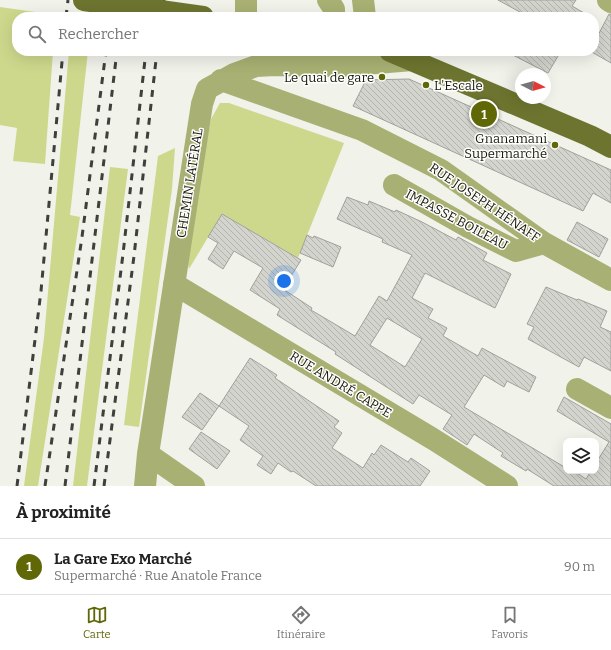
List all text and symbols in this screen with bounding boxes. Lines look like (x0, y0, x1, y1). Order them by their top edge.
search box (12, 12, 599, 56)
icon: search (26, 23, 48, 45)
text: Rechercher (58, 25, 139, 43)
north arrow (515, 68, 551, 104)
place label: Le quai de gare (284, 70, 374, 85)
marker: Le quai de gare (377, 72, 387, 82)
place label: L'Escale (434, 78, 483, 93)
marker: L'Escale (421, 80, 431, 90)
pin: 1 (471, 99, 497, 129)
street label: CHEMIN LATÉRAL (173, 127, 206, 239)
place label: Gnanamani Supermarché (464, 131, 547, 161)
marker: Gnanamani Supermarché (550, 140, 560, 150)
street label: RUE JOSEPH HÉNAFF (427, 160, 543, 245)
street label: IMPASSE BOILEAU (403, 186, 511, 253)
your location (274, 271, 294, 291)
street label: RUE ANDRÉ CAPPE (287, 348, 394, 421)
map controls (563, 438, 599, 474)
button: layers (563, 438, 599, 474)
text: À proximité (16, 502, 111, 523)
text: La Gare Exo Marché (54, 550, 192, 568)
text: 1 (26, 559, 32, 574)
text: 90 m (564, 559, 595, 574)
text: Supermarché · Rue Anatole France (54, 568, 262, 583)
tab: Carte (83, 604, 111, 641)
tab: Itinéraire (277, 604, 325, 641)
tab: Favoris (491, 604, 528, 641)

